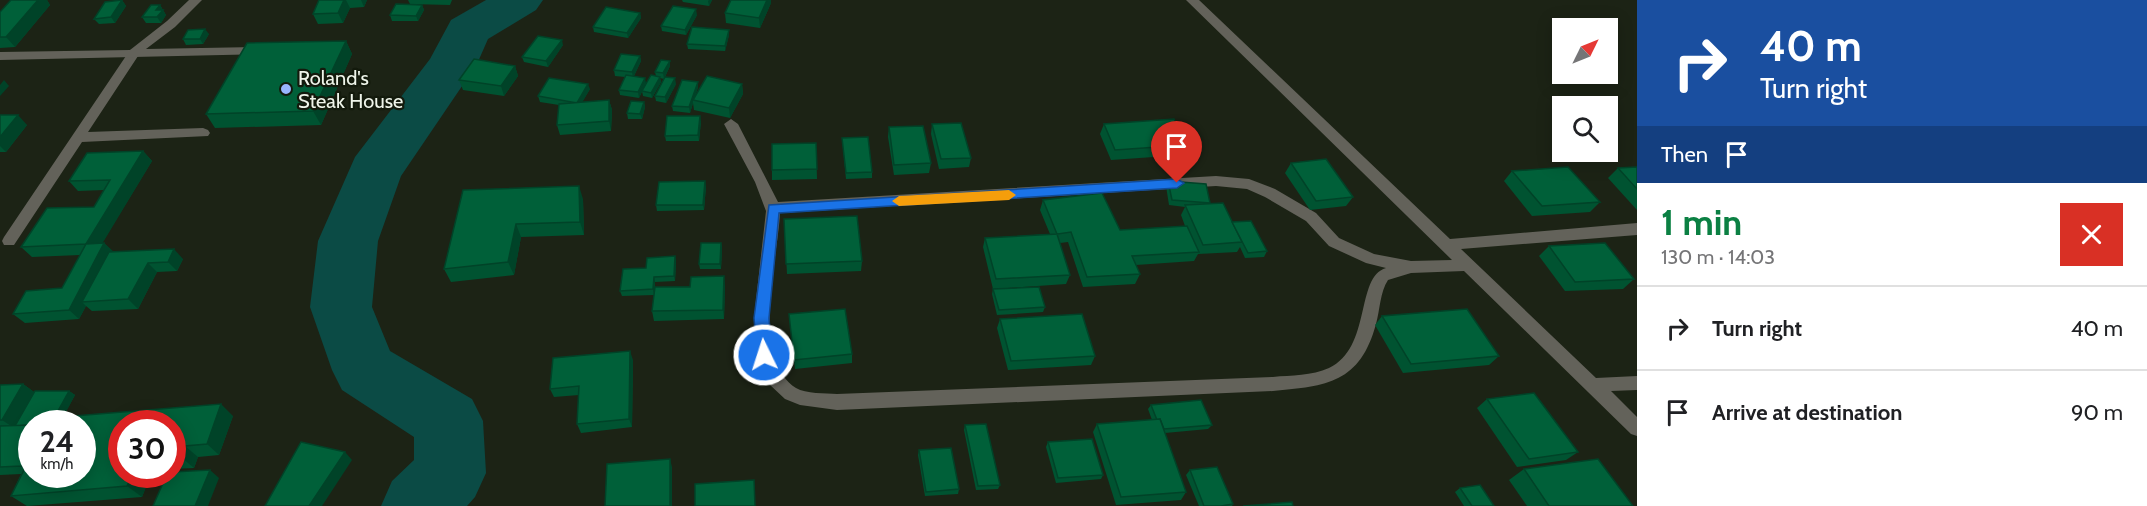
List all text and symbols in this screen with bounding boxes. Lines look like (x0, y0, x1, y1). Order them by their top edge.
north arrow (1552, 18, 1618, 84)
map controls (1552, 18, 1618, 162)
text: 40 m (1760, 20, 1862, 72)
icon: right (1661, 24, 1739, 102)
place label: Roland's Steak House (298, 66, 403, 113)
text: Turn right (1760, 72, 1867, 105)
marker: Roland's Steak House (279, 82, 293, 96)
button: search (1552, 96, 1618, 162)
pin (1151, 121, 1202, 183)
icon: arrive (1160, 130, 1193, 163)
icon: arrive (1720, 138, 1753, 171)
text: Then (1661, 141, 1708, 168)
text: 1 min (1661, 200, 1742, 244)
button: close (2060, 203, 2123, 266)
text: 130 m · 14:03 (1661, 245, 1775, 269)
icon: right (1661, 312, 1694, 345)
text: Turn right (1712, 315, 1802, 342)
text: 40 m (2071, 315, 2123, 342)
position arrow (732, 323, 796, 387)
icon: arrive (1661, 396, 1694, 429)
text: Arrive at destination (1712, 399, 1902, 426)
text: 90 m (2071, 399, 2123, 426)
speed limit sign: 30 (108, 410, 186, 488)
text: 24 (40, 423, 74, 460)
text: km/h (41, 455, 73, 473)

